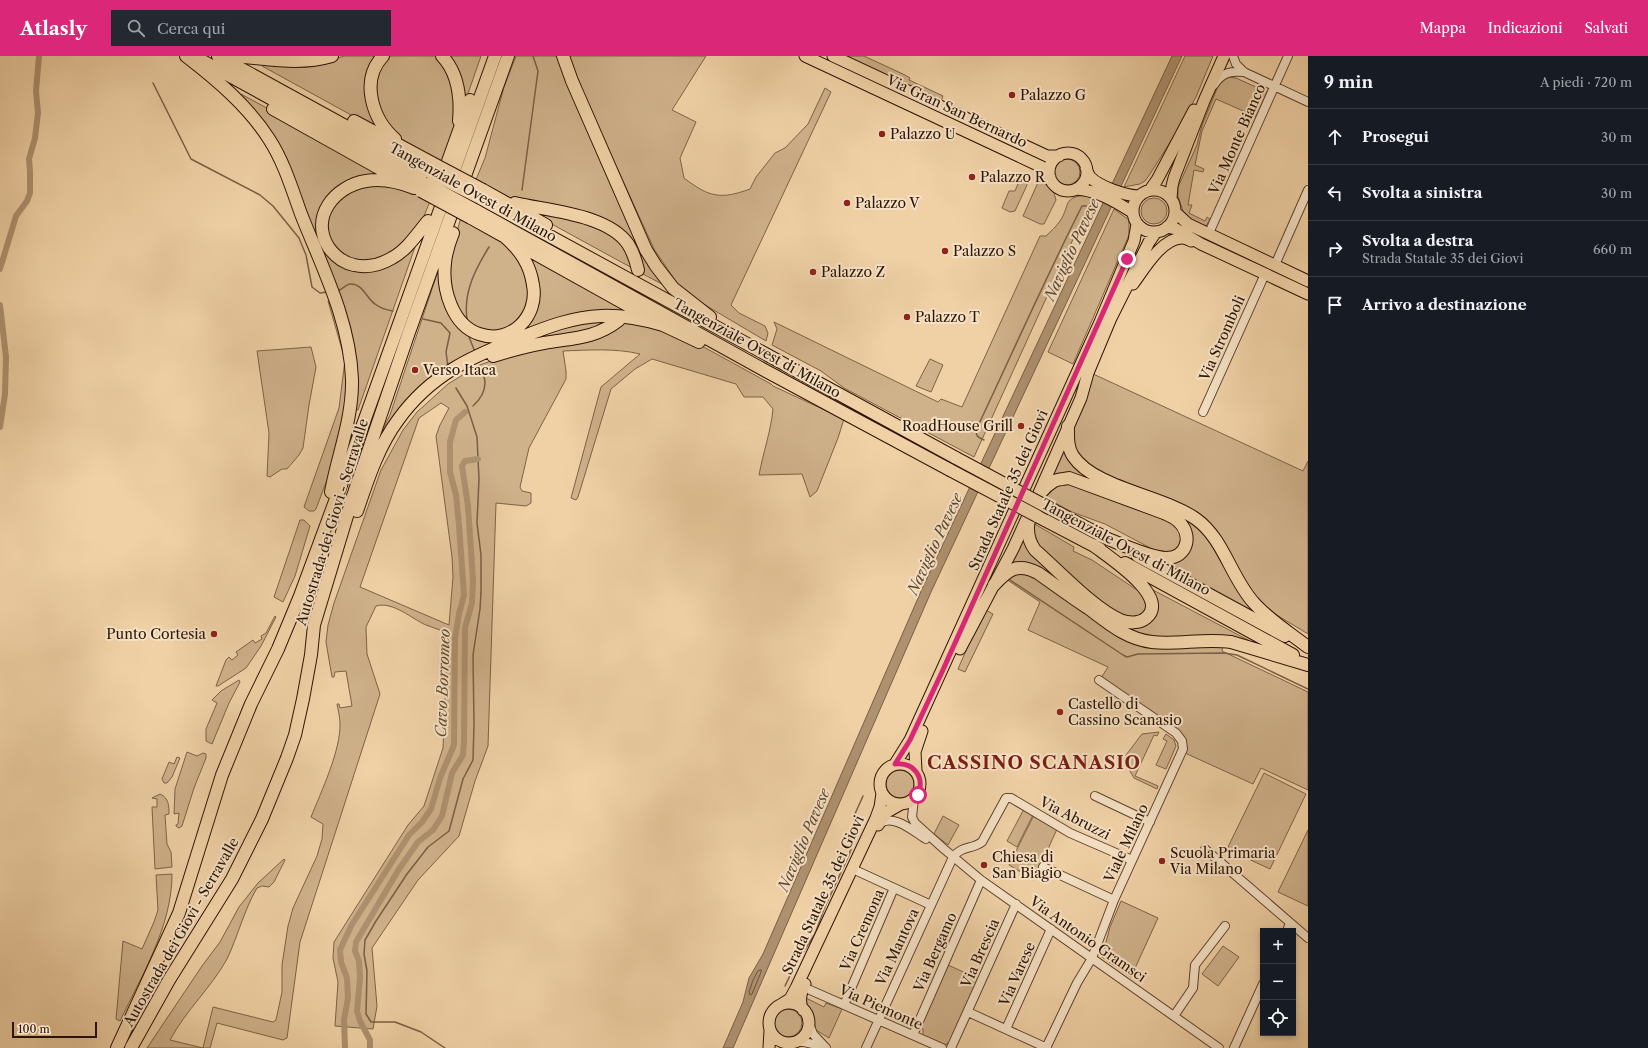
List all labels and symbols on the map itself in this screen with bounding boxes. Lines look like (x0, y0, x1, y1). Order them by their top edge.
street label: Via Gran San Bernardo (883, 70, 1030, 151)
street label: Via Monte Bianco (1204, 81, 1269, 198)
place label: Palazzo G (1020, 86, 1086, 104)
marker: Palazzo G (1007, 90, 1017, 100)
place label: Palazzo U (890, 125, 956, 143)
marker: Palazzo U (877, 129, 887, 139)
street label: Tangenziale Ovest di Milano (386, 138, 560, 246)
place label: Palazzo R (980, 168, 1046, 186)
marker: Palazzo R (967, 172, 977, 182)
place label: Palazzo V (855, 194, 920, 212)
water label: Naviglio Pavese (1039, 195, 1104, 305)
marker: Palazzo V (842, 198, 852, 208)
place label: Palazzo S (953, 242, 1016, 260)
marker: Palazzo S (940, 246, 950, 256)
route end (1118, 250, 1136, 268)
place label: Palazzo Z (821, 263, 885, 281)
marker: Palazzo Z (808, 267, 818, 277)
street label: Via Stromboli (1195, 293, 1249, 384)
street label: Tangenziale Ovest di Milano (670, 294, 844, 402)
place label: Palazzo T (915, 308, 980, 326)
marker: Palazzo T (902, 312, 912, 322)
place label: Verso Itaca (422, 361, 497, 379)
marker: Verso Itaca (410, 365, 420, 375)
street label: Strada Statale 35 dei Giovi (964, 407, 1052, 573)
street label: Autostrada dei Giovi - Serravalle (292, 416, 372, 629)
place label: RoadHouse Grill (902, 417, 1013, 435)
marker: RoadHouse Grill (1016, 421, 1026, 431)
water label: Naviglio Pavese (902, 489, 967, 599)
street label: Tangenziale Ovest di Milano (1038, 495, 1214, 599)
place label: Punto Cortesia (106, 625, 207, 643)
water label: Cavo Borromeo (431, 628, 454, 738)
marker: Punto Cortesia (209, 629, 219, 639)
place label: Castello di Cassino Scanasio (1068, 695, 1182, 729)
marker: Castello di Cassino Scanasio (1055, 707, 1065, 717)
district label: CASSINO SCANASIO (927, 752, 1141, 774)
water label: Naviglio Pavese (773, 785, 834, 895)
route start (909, 786, 927, 804)
street label: Via Abruzzi (1036, 792, 1113, 843)
street label: Viale Milano (1100, 801, 1152, 886)
street label: Strada Statale 35 dei Giovi (778, 812, 868, 978)
street label: Autostrada dei Giovi - Serravalle (119, 834, 243, 1031)
place label: Scuola Primaria Via Milano (1169, 844, 1276, 878)
place label: Chiesa di San Biagio (992, 848, 1062, 882)
marker: Scuola Primaria Via Milano (1157, 856, 1167, 866)
marker: Chiesa di San Biagio (979, 860, 989, 870)
street label: Via Cremona (836, 886, 888, 975)
street label: Via Antonio Gramsci (1026, 891, 1150, 986)
street label: Via Mantova (871, 905, 923, 989)
street label: Via Bergamo (909, 909, 961, 995)
street label: Via Brescia (956, 915, 1003, 991)
street label: Via Varese (994, 939, 1039, 1010)
street label: Via Piemonte (835, 980, 926, 1034)
scale bar (12, 1020, 97, 1039)

